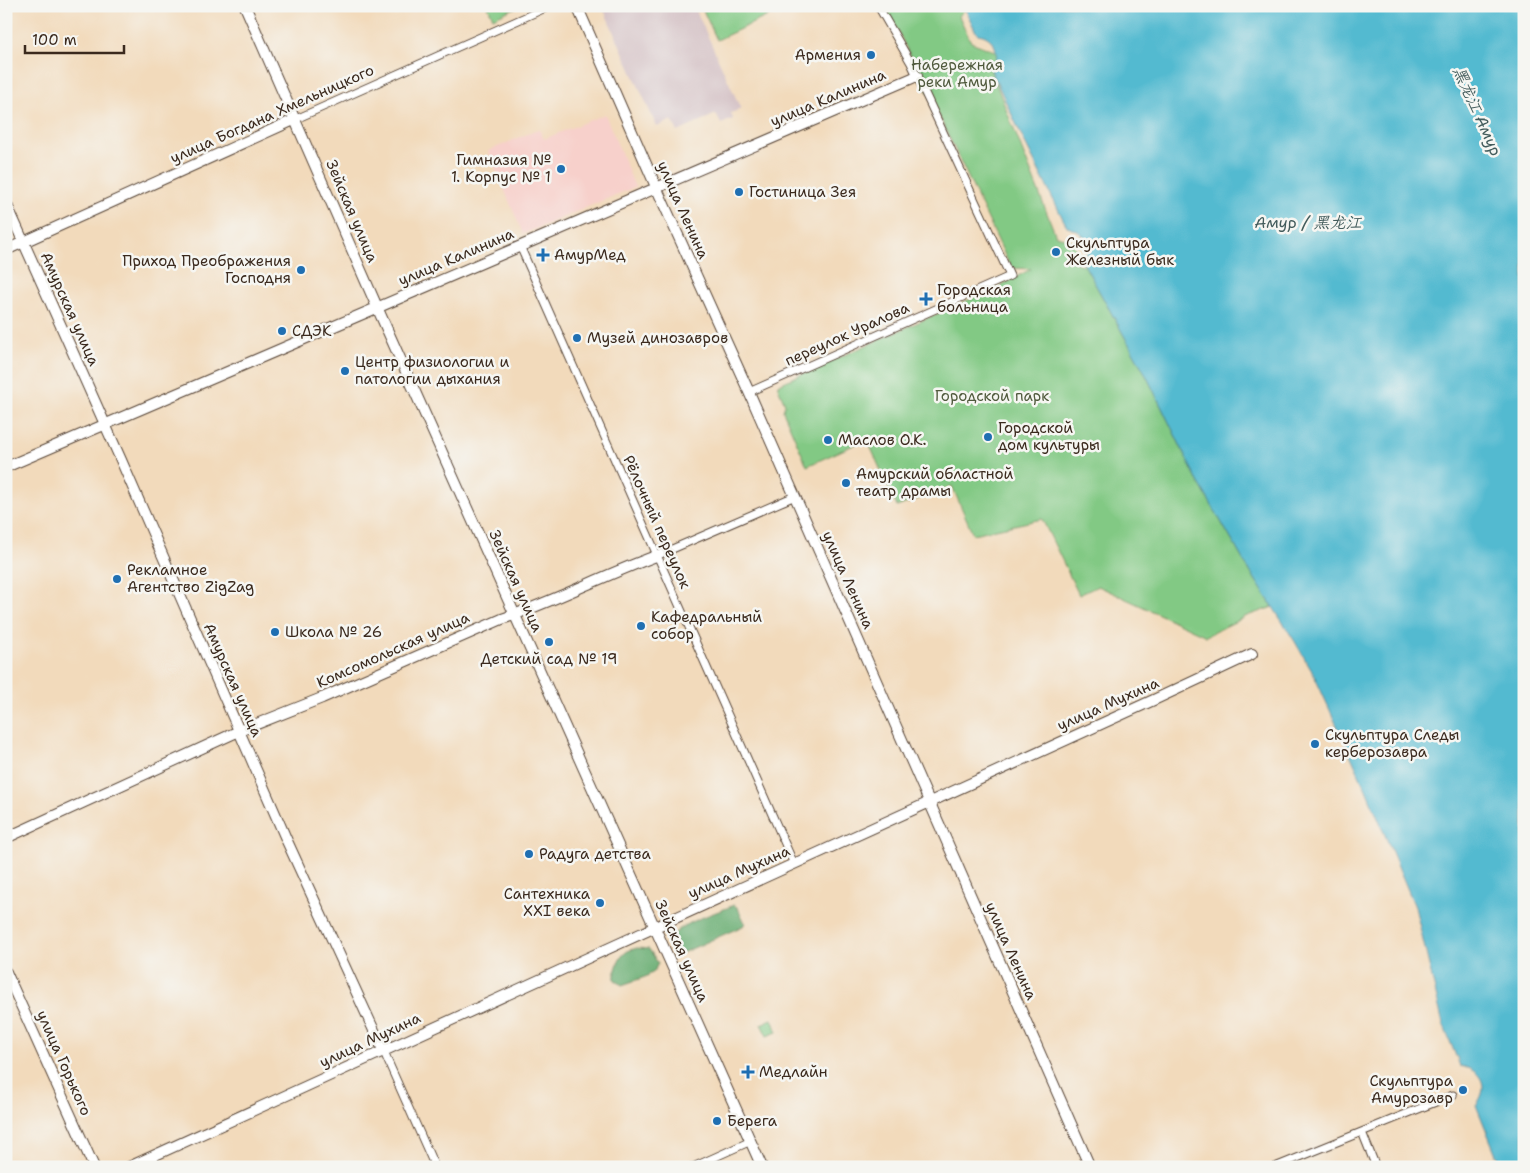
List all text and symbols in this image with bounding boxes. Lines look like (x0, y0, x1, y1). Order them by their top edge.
scale bar (25, 22, 124, 54)
text: 100 m (32, 30, 77, 50)
place label: Армения (795, 45, 861, 65)
marker: Армения (865, 49, 877, 61)
park label: Набережная реки Амур (911, 55, 1003, 92)
street label: улица Богдана Хмельницкого (167, 60, 377, 168)
water label: 黑龙江 Амур (1448, 63, 1507, 159)
street label: улица Калинина (767, 64, 890, 131)
place label: Гимназия № 1. Корпус № 1 (451, 150, 551, 187)
street label: Зейская улица (321, 157, 383, 266)
street label: улица Ленина (652, 158, 714, 263)
marker: Гимназия № 1. Корпус № 1 (555, 163, 567, 175)
place label: Гостиница Зея (749, 182, 856, 202)
marker: Гостиница Зея (733, 186, 745, 198)
water label: Амур / 黑龙江 (1255, 212, 1362, 233)
street label: улица Калинина (395, 223, 518, 290)
place label: Скульптура Железный бык (1066, 233, 1174, 270)
place label: АмурМед (554, 245, 626, 265)
marker: Скульптура Железный бык (1050, 246, 1062, 258)
marker: АмурМед (536, 248, 550, 262)
street label: Амурская улица (36, 249, 104, 370)
place label: Приход Преображения Господня (122, 251, 291, 288)
marker: Приход Преображения Господня (295, 264, 307, 276)
place label: Городская больница (937, 280, 1011, 317)
marker: Городская больница (919, 292, 933, 306)
street label: переулок Уралова (782, 297, 913, 370)
place label: СДЭК (292, 321, 332, 341)
marker: СДЭК (276, 325, 288, 337)
place label: Музей динозавров (587, 328, 728, 348)
marker: Музей динозавров (571, 332, 583, 344)
place label: Центр физиологии и патологии дыхания (355, 352, 509, 389)
marker: Центр физиологии и патологии дыхания (339, 365, 351, 377)
park label: Городской парк (935, 386, 1049, 406)
place label: Городской дом культуры (998, 418, 1100, 455)
place label: Маслов О.К. (838, 430, 927, 450)
marker: Городской дом культуры (982, 431, 994, 443)
marker: Маслов О.К. (822, 434, 834, 446)
street label: Рёлочный переулок (619, 452, 695, 592)
place label: Амурский областной театр драмы (856, 464, 1014, 501)
marker: Амурский областной театр драмы (840, 477, 852, 489)
street label: Зейская улица (485, 527, 548, 636)
street label: улица Ленина (817, 528, 879, 633)
place label: Рекламное Агентство ZigZag (127, 560, 254, 597)
marker: Рекламное Агентство ZigZag (111, 573, 123, 585)
street label: Комсомольская улица (313, 607, 473, 693)
place label: Кафедральный собор (651, 607, 762, 644)
street label: Амурская улица (199, 620, 267, 741)
marker: Кафедральный собор (635, 620, 647, 632)
place label: Школа № 26 (285, 622, 382, 642)
marker: Школа № 26 (269, 626, 281, 638)
marker: Детский сад № 19 (543, 636, 555, 648)
place label: Детский сад № 19 (481, 649, 617, 669)
street label: улица Мухина (1054, 672, 1163, 735)
place label: Скульптура Следы керберозавра (1325, 725, 1459, 762)
marker: Скульптура Следы керберозавра (1309, 738, 1321, 750)
street label: улица Мухина (685, 840, 794, 903)
place label: Радуга детства (539, 844, 652, 864)
marker: Радуга детства (523, 848, 535, 860)
place label: Сантехника XXI века (504, 884, 591, 921)
marker: Сантехника XXI века (594, 897, 606, 909)
street label: Зейская улица (651, 897, 714, 1006)
street label: улица Ленина (980, 899, 1042, 1004)
street label: улица Горького (32, 1007, 96, 1119)
street label: улица Мухина (316, 1008, 424, 1072)
place label: Медлайн (759, 1062, 828, 1082)
marker: Медлайн (741, 1065, 755, 1079)
place label: Скульптура Амурозавр (1369, 1071, 1454, 1108)
marker: Скульптура Амурозавр (1457, 1084, 1469, 1096)
place label: Берега (727, 1111, 778, 1131)
marker: Берега (711, 1115, 723, 1127)

